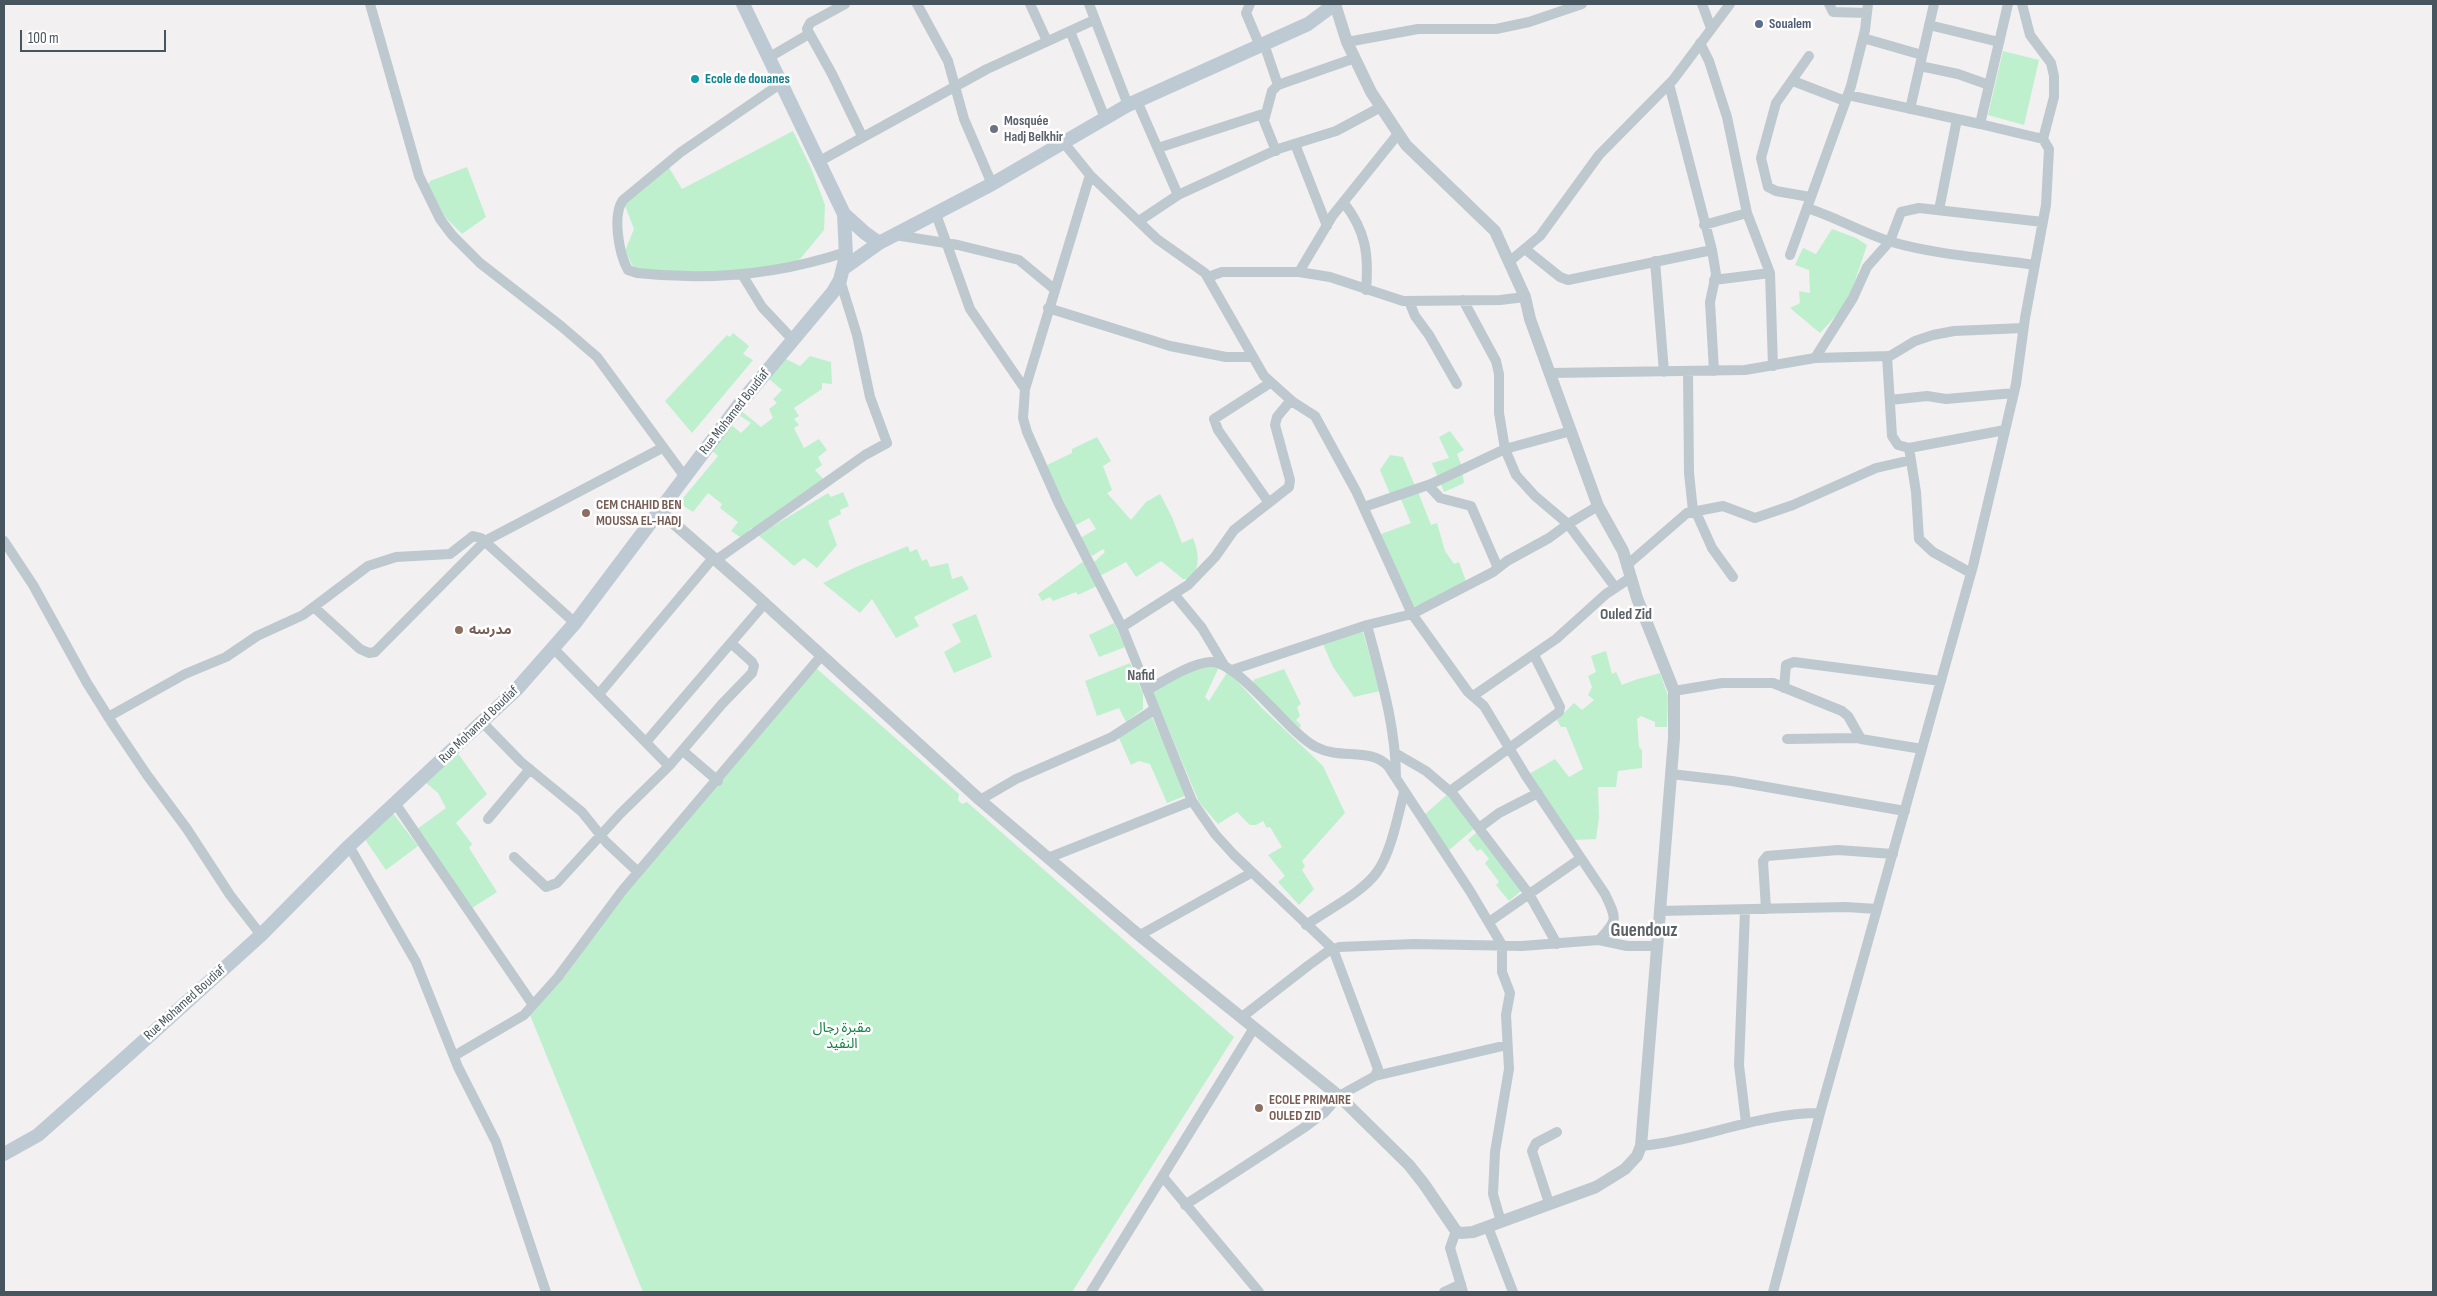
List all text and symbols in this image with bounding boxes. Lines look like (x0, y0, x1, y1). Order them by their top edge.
place label: Soualem (1769, 16, 1811, 32)
marker: Soualem (1753, 18, 1765, 30)
scale bar (22, 20, 169, 52)
text: 100 m (28, 29, 59, 48)
place label: Ecole de douanes (705, 71, 790, 87)
marker: Ecole de douanes (689, 73, 701, 85)
place label: Mosquée Hadj Belkhir (1004, 113, 1063, 146)
marker: Mosquée Hadj Belkhir (988, 123, 1000, 135)
street label: Rue Mohamed Boudiaf (696, 366, 774, 458)
place label: CEM CHAHID BEN MOUSSA EL-HADJ (596, 497, 682, 530)
marker: CEM CHAHID BEN MOUSSA EL-HADJ (580, 507, 592, 519)
district label: Ouled Zid (1600, 605, 1652, 625)
place label: مدرسه (469, 622, 512, 638)
marker: مدرسه (453, 624, 465, 636)
district label: Nafid (1127, 667, 1155, 685)
street label: Rue Mohamed Boudiaf (436, 683, 522, 767)
district label: Guendouz (1610, 920, 1678, 942)
street label: Rue Mohamed Boudiaf (141, 962, 229, 1044)
park label: مقبرة رجال النفيد (813, 1020, 871, 1052)
place label: ECOLE PRIMAIRE OULED ZID (1269, 1092, 1351, 1124)
marker: ECOLE PRIMAIRE OULED ZID (1253, 1102, 1265, 1114)

